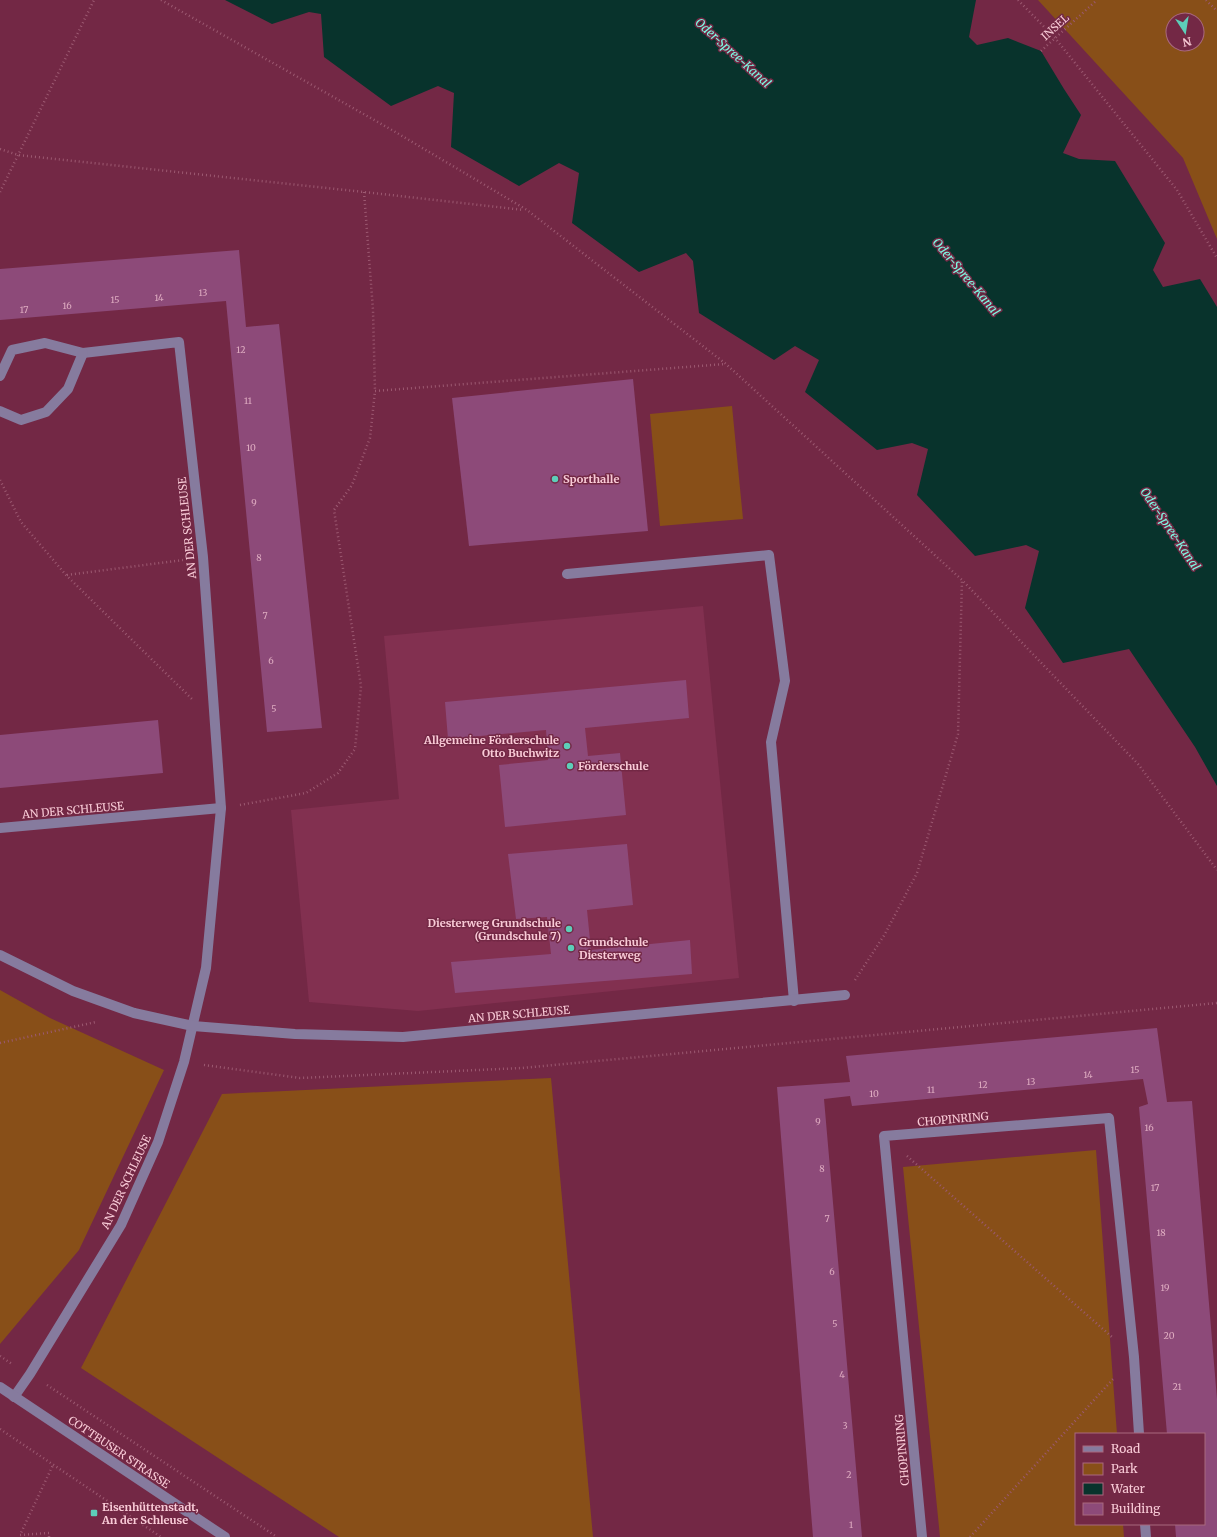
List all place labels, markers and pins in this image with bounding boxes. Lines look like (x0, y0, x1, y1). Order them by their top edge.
place label: Sporthalle (563, 472, 619, 486)
marker: Sporthalle (550, 474, 560, 484)
place label: Allgemeine Förderschule Otto Buchwitz (423, 733, 559, 760)
marker: Allgemeine Förderschule Otto Buchwitz (562, 741, 572, 751)
place label: Förderschule (578, 759, 649, 773)
marker: Förderschule (565, 761, 575, 771)
place label: Diesterweg Grundschule (Grundschule 7) (428, 916, 561, 943)
marker: Diesterweg Grundschule (Grundschule 7) (564, 924, 574, 934)
place label: Grundschule Diesterweg (579, 935, 648, 962)
marker: Grundschule Diesterweg (566, 943, 576, 953)
place label: Eisenhüttenstadt, An der Schleuse (101, 1500, 199, 1527)
marker: Eisenhüttenstadt, An der Schleuse (89, 1508, 99, 1518)

